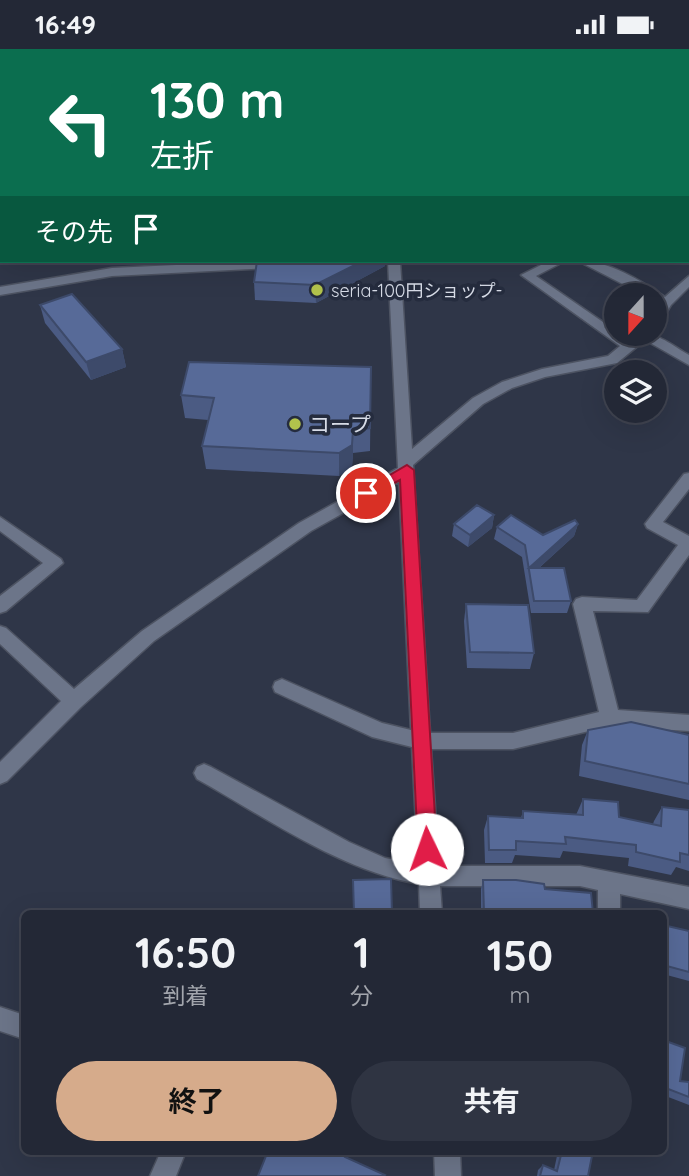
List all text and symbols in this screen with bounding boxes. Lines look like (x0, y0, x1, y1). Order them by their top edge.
text: 16:49 (35, 8, 96, 41)
text: 130 m (150, 69, 284, 130)
icon: left (35, 77, 126, 168)
text: 左折 (150, 135, 214, 175)
icon: arrive (127, 210, 165, 248)
text: その先 (35, 215, 113, 248)
place label: seria-100円ショップ- (331, 279, 503, 302)
marker: seria-100円ショップ- (309, 282, 325, 298)
north arrow (604, 283, 667, 347)
map controls (604, 283, 667, 423)
button: layers (604, 360, 667, 423)
place label: コープ (309, 411, 371, 437)
marker: コープ (287, 416, 303, 432)
pin (336, 463, 396, 523)
icon: arrive (347, 474, 385, 512)
position arrow (390, 812, 464, 886)
text: 16:50 (135, 926, 236, 979)
text: 1 (353, 926, 370, 979)
text: 150 (487, 929, 553, 982)
text: m (509, 980, 530, 1009)
text: 到着 (162, 981, 208, 1010)
text: 分 (350, 981, 373, 1010)
button: 終了 (56, 1061, 337, 1141)
button: 共有 (351, 1061, 632, 1141)

